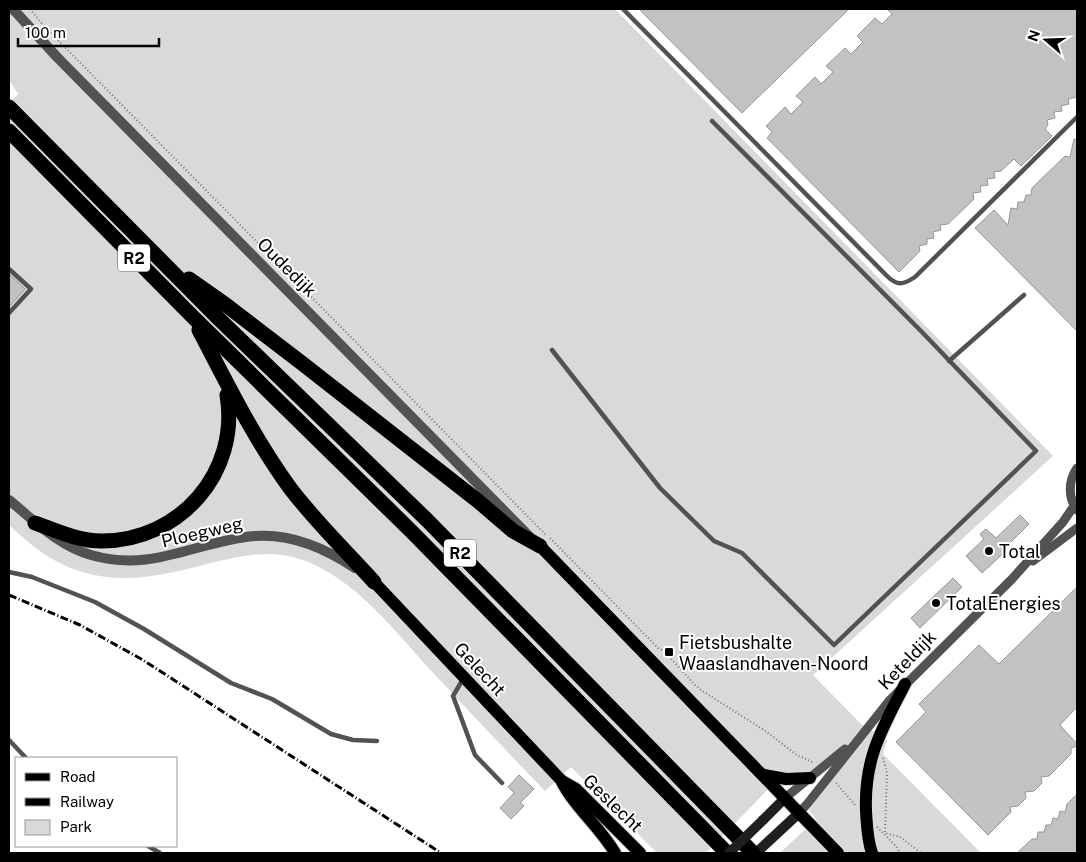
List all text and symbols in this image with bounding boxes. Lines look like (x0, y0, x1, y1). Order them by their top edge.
scale bar (18, 15, 159, 47)
north arrow (1021, 15, 1071, 65)
text: 100 m (25, 24, 66, 41)
text: N (1024, 28, 1043, 44)
street label: Oudedijk (253, 233, 321, 301)
road number: R2 (118, 244, 150, 272)
street label: Ploegweg (159, 512, 245, 552)
road number: R2 (444, 540, 476, 566)
place label: Total (999, 541, 1041, 562)
marker: Total (983, 545, 995, 557)
place label: TotalEnergies (946, 593, 1061, 614)
marker: TotalEnergies (930, 597, 942, 609)
street label: Keteldijk (874, 626, 940, 694)
place label: Fietsbushalte Waaslandhaven-Noord (679, 632, 869, 674)
street label: Gelecht (450, 638, 510, 700)
marker: Fietsbushalte Waaslandhaven-Noord (663, 646, 675, 658)
legend (15, 757, 178, 847)
text: Road (60, 768, 96, 785)
street label: Geslecht (579, 770, 647, 836)
text: Railway (60, 793, 114, 810)
text: Park (60, 818, 92, 835)

